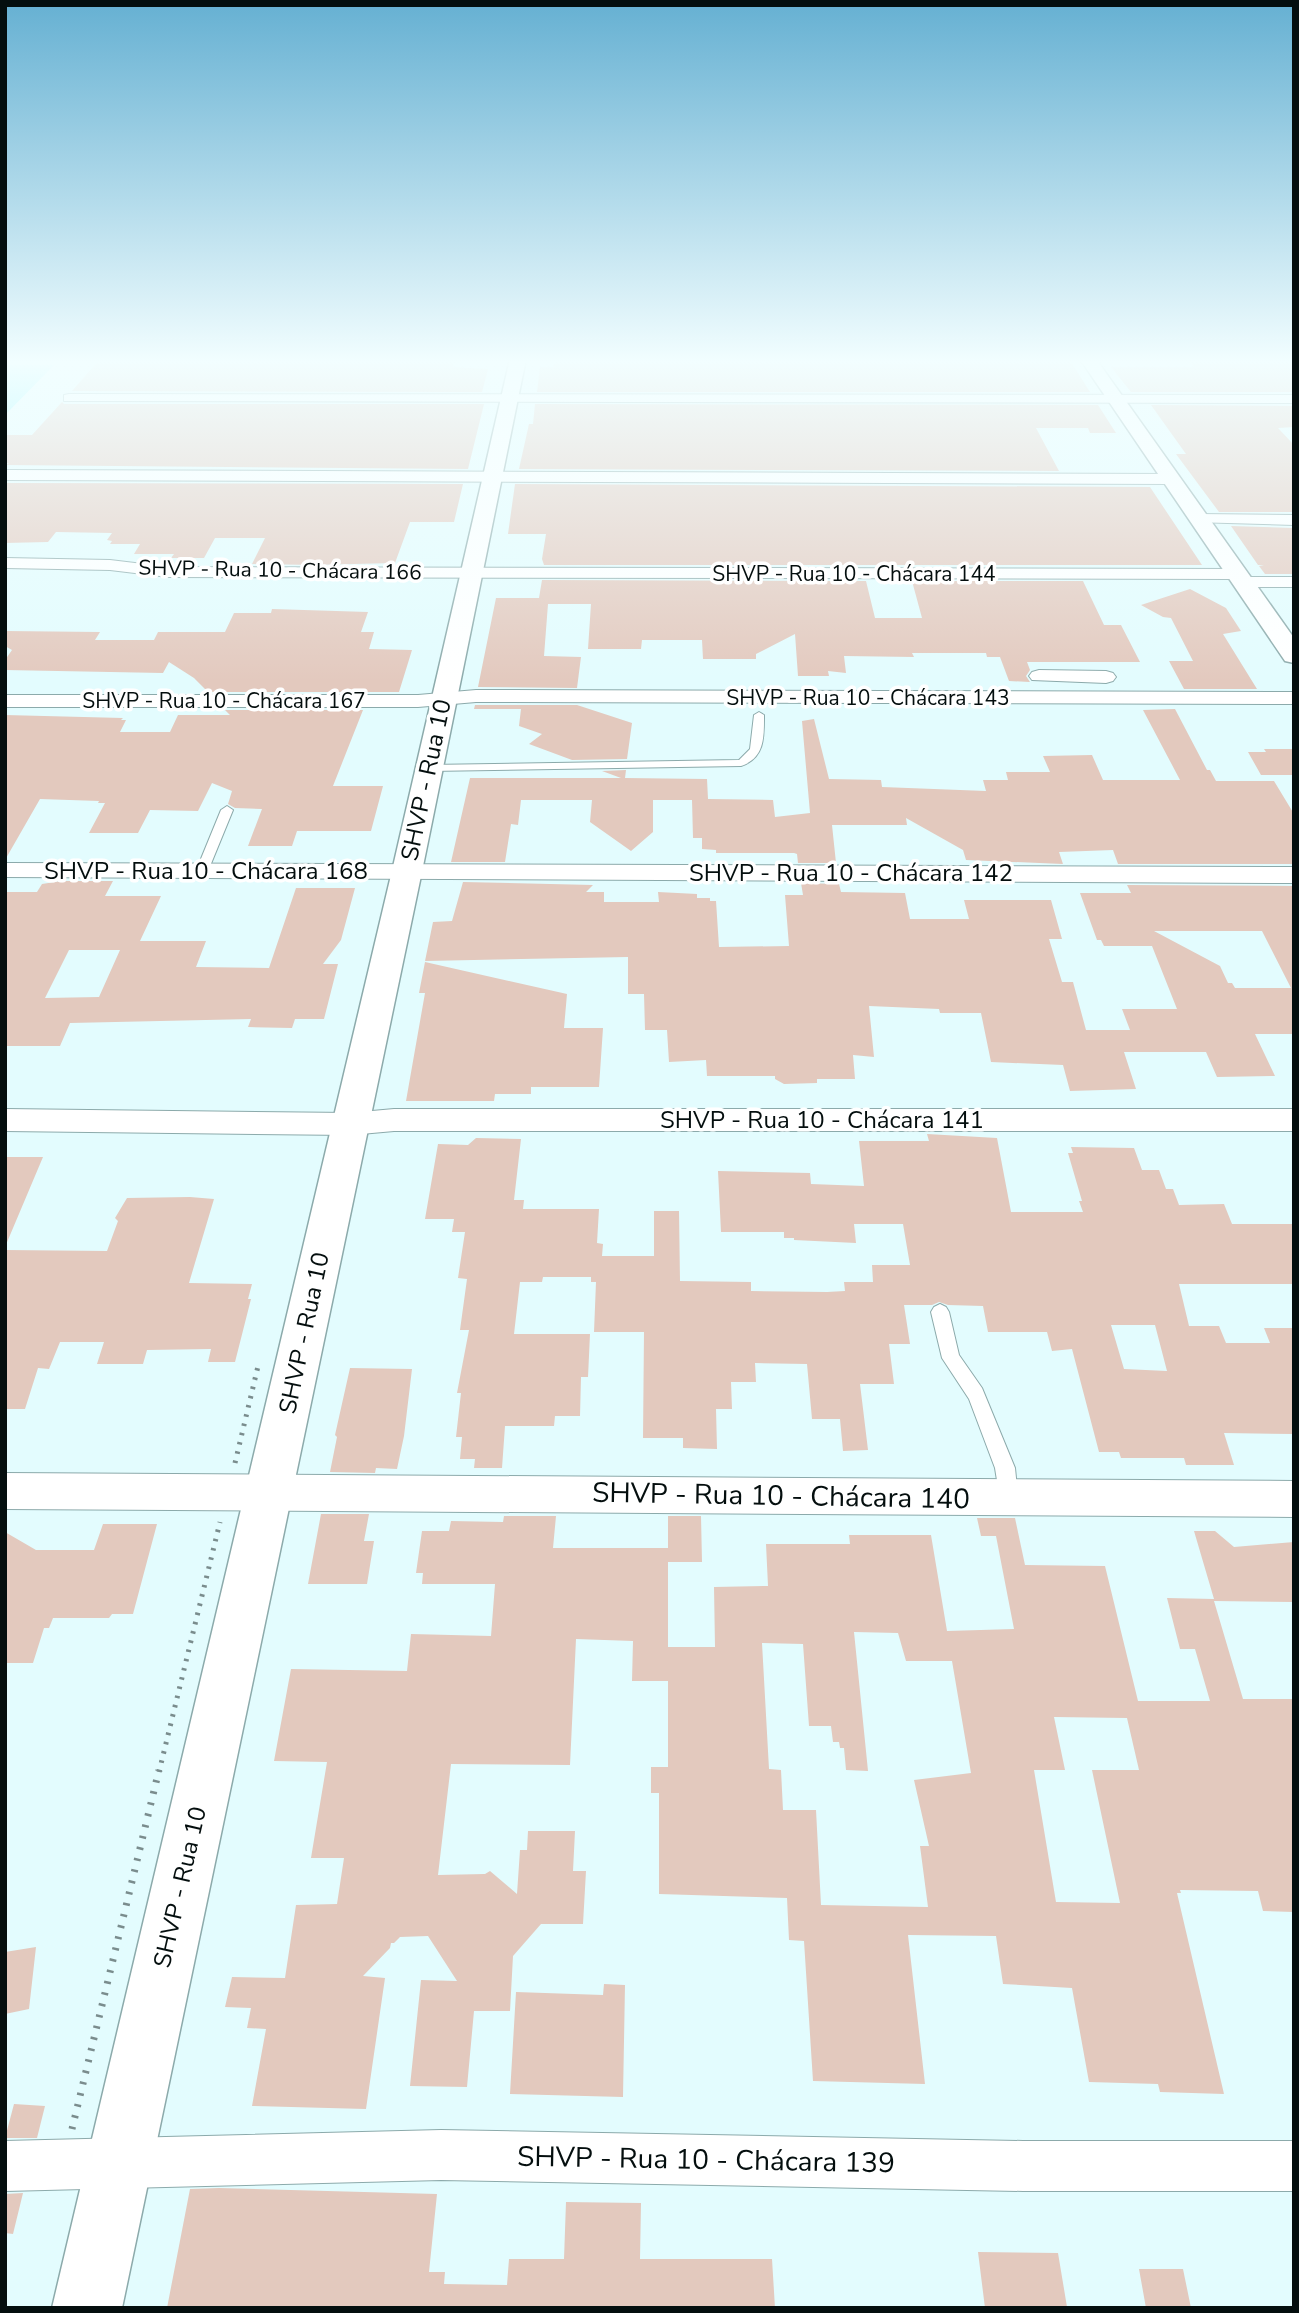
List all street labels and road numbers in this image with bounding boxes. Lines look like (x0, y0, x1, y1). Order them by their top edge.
street label: SHVP - Rua 10 - Chácara 166 (138, 554, 422, 586)
street label: SHVP - Rua 10 - Chácara 144 (712, 560, 996, 588)
street label: SHVP - Rua 10 - Chácara 143 (726, 684, 1010, 712)
street label: SHVP - Rua 10 - Chácara 167 (82, 687, 366, 715)
street label: SHVP - Rua 10 (393, 696, 459, 864)
street label: SHVP - Rua 10 - Chácara 168 (44, 855, 368, 887)
street label: SHVP - Rua 10 - Chácara 142 (689, 857, 1013, 889)
street label: SHVP - Rua 10 - Chácara 141 (660, 1104, 984, 1136)
street label: SHVP - Rua 10 (271, 1249, 337, 1417)
street label: SHVP - Rua 10 - Chácara 140 (592, 1474, 970, 1518)
street label: SHVP - Rua 10 (146, 1803, 214, 1971)
street label: SHVP - Rua 10 - Chácara 139 (517, 2138, 895, 2182)

